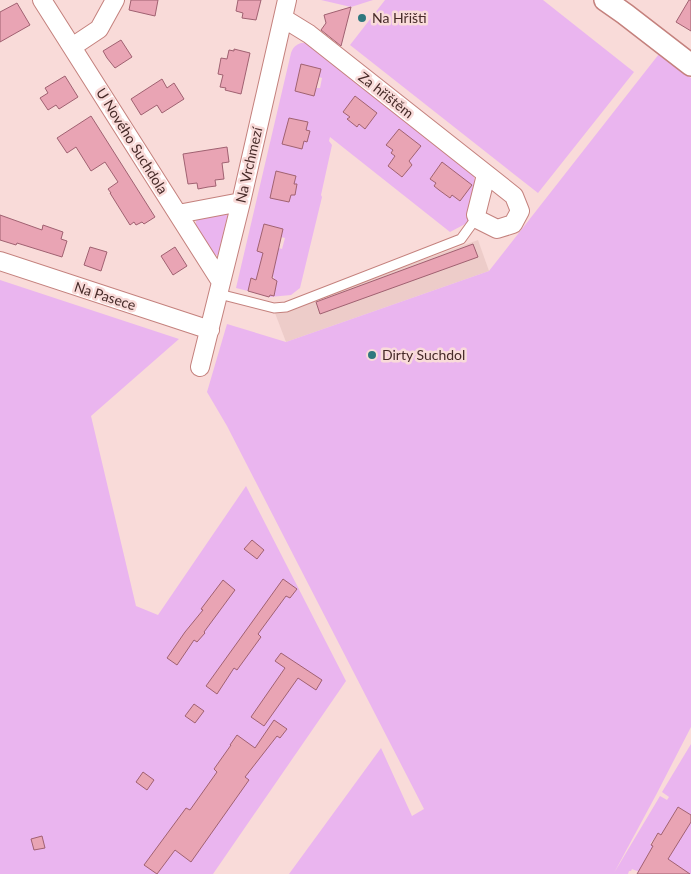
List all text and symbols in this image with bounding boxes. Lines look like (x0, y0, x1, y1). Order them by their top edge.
place label: Na Hřišti (372, 9, 427, 26)
marker: Na Hřišti (356, 12, 368, 24)
street label: Za hřištěm (355, 68, 417, 121)
street label: U Nového Suchdola (93, 85, 172, 197)
street label: Na Vrchmezí (232, 125, 266, 204)
street label: Na Pasece (72, 278, 138, 313)
place label: Dirty Suchdol (382, 346, 465, 363)
marker: Dirty Suchdol (366, 349, 378, 361)

